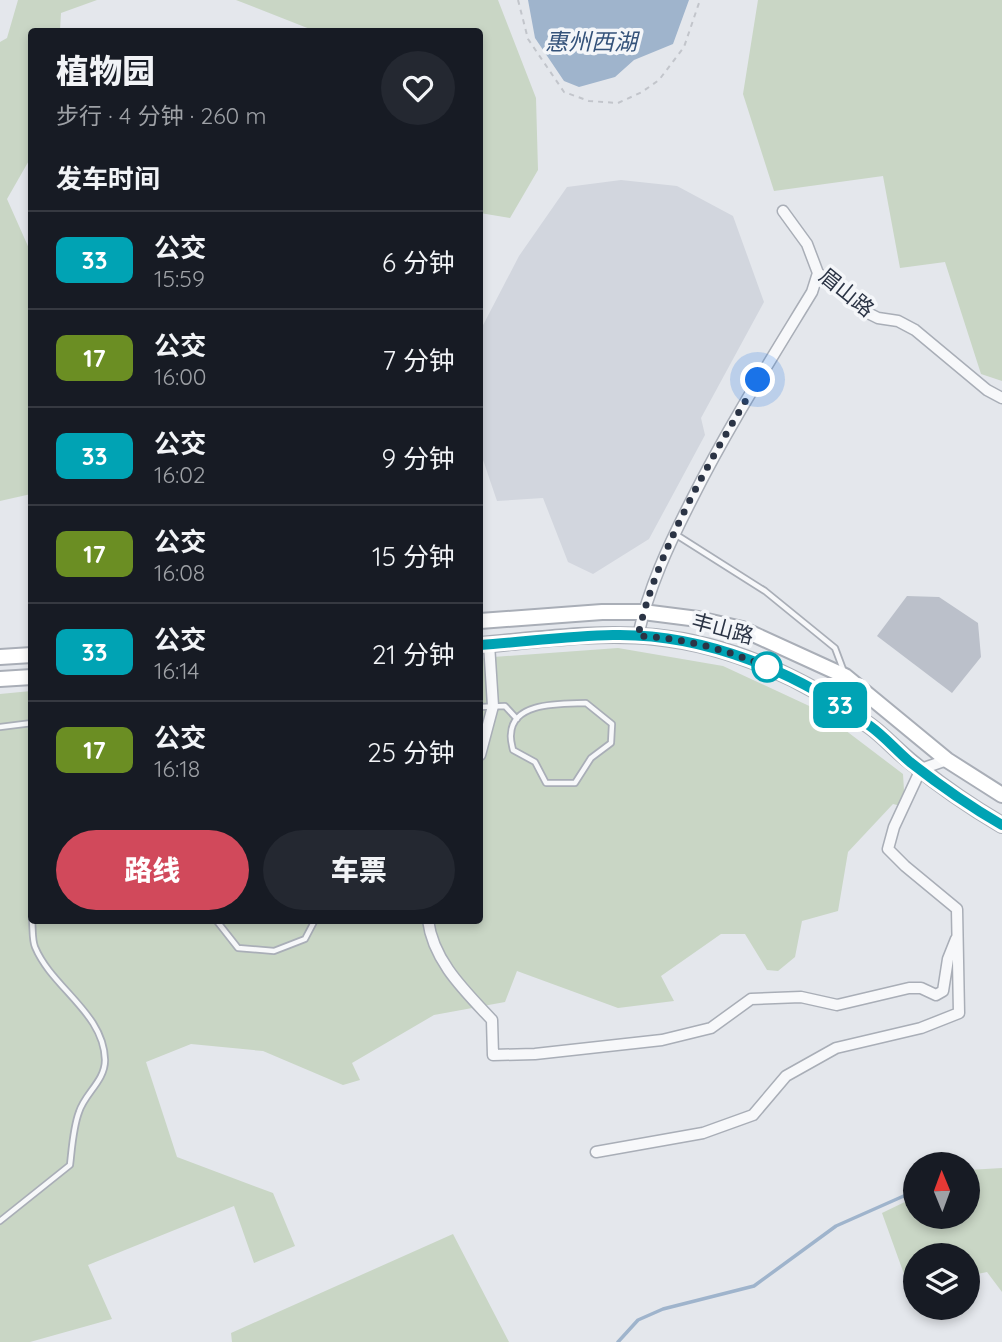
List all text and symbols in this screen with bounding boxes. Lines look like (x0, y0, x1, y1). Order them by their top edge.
water label: 惠州西湖 (545, 27, 640, 56)
text: 植物园 (56, 50, 155, 91)
button: heart (381, 51, 455, 125)
text: 步行 · 4 分钟 · 260 m (56, 101, 267, 130)
text: 发车时间 (56, 162, 160, 195)
text: 公交 (154, 231, 206, 264)
text: 33 (82, 245, 107, 275)
text: 6 分钟 (382, 246, 455, 279)
street label: 眉山路 (814, 262, 880, 322)
text: 15:59 (154, 264, 205, 293)
text: 公交 (154, 329, 206, 362)
text: 17 (83, 343, 106, 373)
text: 7 分钟 (383, 344, 455, 377)
text: 16:00 (154, 362, 207, 391)
your location (740, 362, 775, 397)
text: 公交 (154, 427, 206, 460)
text: 33 (82, 441, 107, 471)
text: 9 分钟 (381, 442, 455, 475)
text: 16:02 (154, 460, 206, 489)
text: 公交 (154, 525, 206, 558)
text: 17 (83, 539, 106, 569)
text: 15 分钟 (372, 540, 455, 573)
text: 16:08 (154, 558, 205, 587)
street label: 丰山路 (689, 607, 757, 649)
text: 公交 (154, 623, 206, 656)
text: 33 (82, 637, 107, 667)
text: 21 分钟 (372, 638, 455, 671)
unlabelled marker (752, 652, 782, 682)
text: 16:14 (154, 656, 199, 685)
line badge: 33 (808, 682, 872, 728)
text: 33 (827, 690, 853, 720)
text: 公交 (154, 721, 206, 754)
text: 17 (83, 735, 106, 765)
text: 25 分钟 (367, 736, 455, 769)
text: 16:18 (154, 754, 200, 783)
button: 路线 (56, 830, 249, 910)
button: 车票 (263, 830, 455, 910)
north arrow (903, 1152, 980, 1228)
map controls (903, 1152, 980, 1320)
button: layers (903, 1243, 980, 1320)

